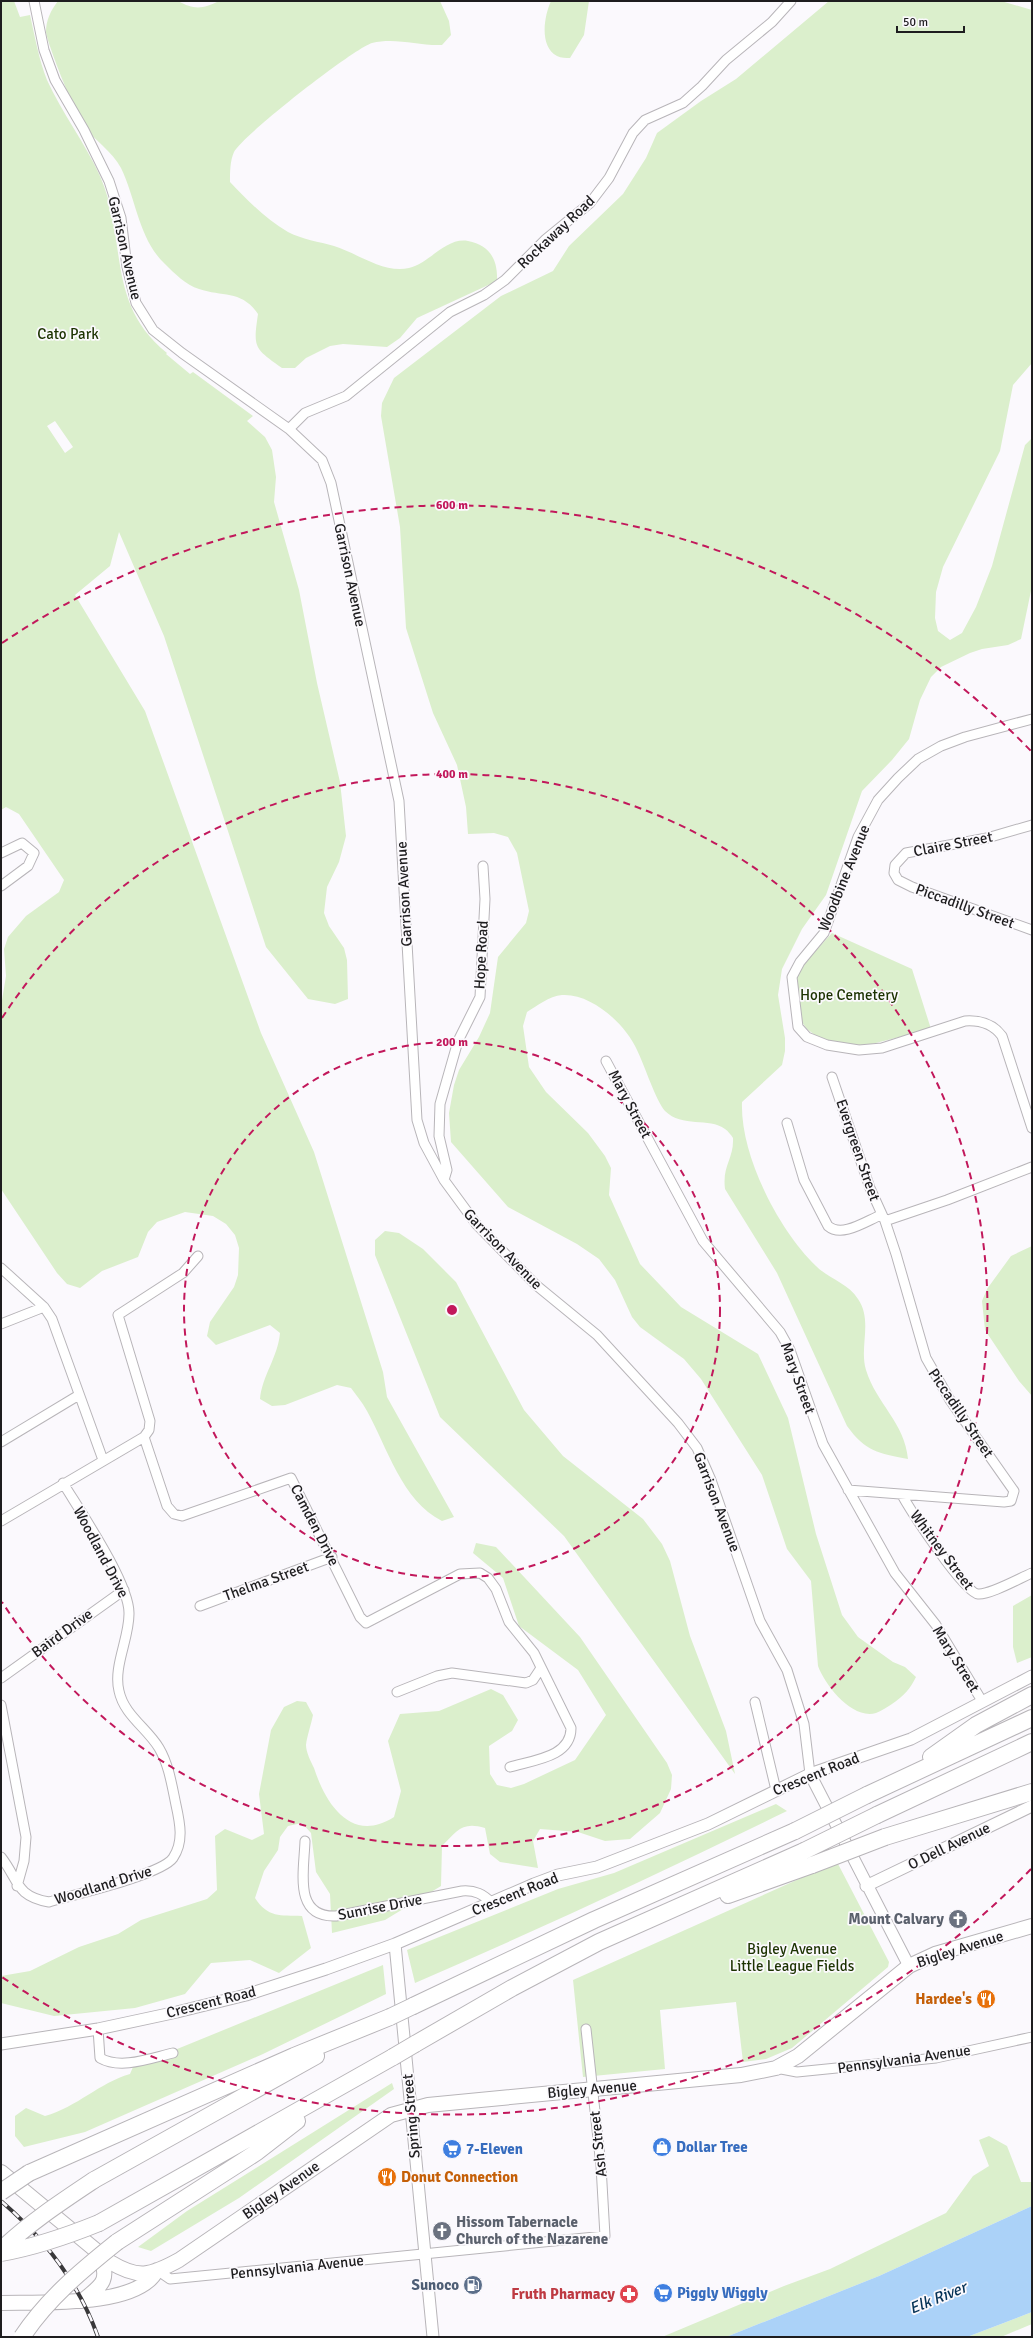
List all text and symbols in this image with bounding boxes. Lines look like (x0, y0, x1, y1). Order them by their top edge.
scale bar (897, 8, 964, 34)
text: 50 m (903, 15, 928, 30)
street label: Rockaway Road (514, 192, 598, 272)
street label: Garrison Avenue (104, 195, 146, 301)
park label: Cato Park (37, 325, 99, 343)
text: 600 m (436, 498, 468, 513)
street label: Garrison Avenue (330, 522, 370, 628)
text: 400 m (436, 767, 468, 782)
street label: Woodbine Avenue (814, 822, 874, 934)
street label: Claire Street (912, 828, 994, 860)
street label: Garrison Avenue (392, 841, 416, 947)
street label: Piccadilly Street (913, 880, 1017, 932)
street label: Hope Road (470, 920, 492, 990)
park label: Hope Cemetery (800, 986, 898, 1004)
text: 200 m (436, 1035, 468, 1050)
street label: Mary Street (604, 1067, 656, 1141)
street label: Evergreen Street (832, 1097, 884, 1203)
street label: Garrison Avenue (460, 1205, 546, 1293)
centre of rings (445, 1303, 459, 1317)
street label: Mary Street (777, 1340, 819, 1416)
street label: Piccadilly Street (924, 1365, 998, 1461)
street label: Garrison Avenue (690, 1450, 744, 1554)
street label: Camden Drive (287, 1481, 343, 1569)
street label: Woodland Drive (69, 1503, 133, 1601)
street label: Whitney Street (906, 1507, 978, 1593)
street label: Thelma Street (221, 1557, 311, 1605)
street label: Baird Drive (28, 1605, 96, 1661)
street label: Mary Street (928, 1622, 984, 1696)
street label: Crescent Road (770, 1748, 862, 1800)
street label: O Dell Avenue (905, 1818, 993, 1874)
street label: Woodland Drive (52, 1862, 154, 1908)
street label: Crescent Road (469, 1868, 561, 1920)
street label: Sunrise Drive (336, 1890, 424, 1924)
church icon: Mount Calvary (947, 1908, 969, 1930)
place label: Mount Calvary (848, 1910, 945, 1928)
street label: Bigley Avenue (914, 1927, 1006, 1971)
park label: Bigley Avenue Little League Fields (730, 1940, 855, 1975)
street label: Crescent Road (164, 1982, 258, 2022)
restaurant icon: Hardee's (975, 1988, 997, 2010)
place label: Hardee's (915, 1990, 972, 2008)
street label: Pennsylvania Avenue (836, 2041, 972, 2077)
street label: Spring Street (398, 2073, 424, 2159)
street label: Bigley Avenue (546, 2076, 638, 2102)
street label: Ash Street (586, 2110, 610, 2178)
shop icon: Dollar Tree (651, 2136, 673, 2158)
supermarket icon: 7-Eleven (441, 2138, 463, 2160)
place label: Dollar Tree (676, 2138, 748, 2156)
place label: 7-Eleven (466, 2140, 523, 2158)
street label: Bigley Avenue (239, 2157, 323, 2223)
restaurant icon: Donut Connection (376, 2166, 398, 2188)
place label: Donut Connection (401, 2168, 518, 2186)
place label: Hissom Tabernacle Church of the Nazarene (456, 2213, 608, 2248)
church icon: Hissom Tabernacle Church of the Nazarene (431, 2220, 453, 2242)
street label: Pennsylvania Avenue (229, 2251, 365, 2283)
fuel station icon: Sunoco (462, 2274, 484, 2296)
place label: Sunoco (412, 2276, 459, 2294)
water label: Elk River (906, 2277, 972, 2319)
supermarket icon: Piggly Wiggly (652, 2282, 674, 2304)
pharmacy icon: Fruth Pharmacy (618, 2283, 640, 2305)
place label: Piggly Wiggly (677, 2284, 768, 2302)
place label: Fruth Pharmacy (511, 2285, 616, 2303)

